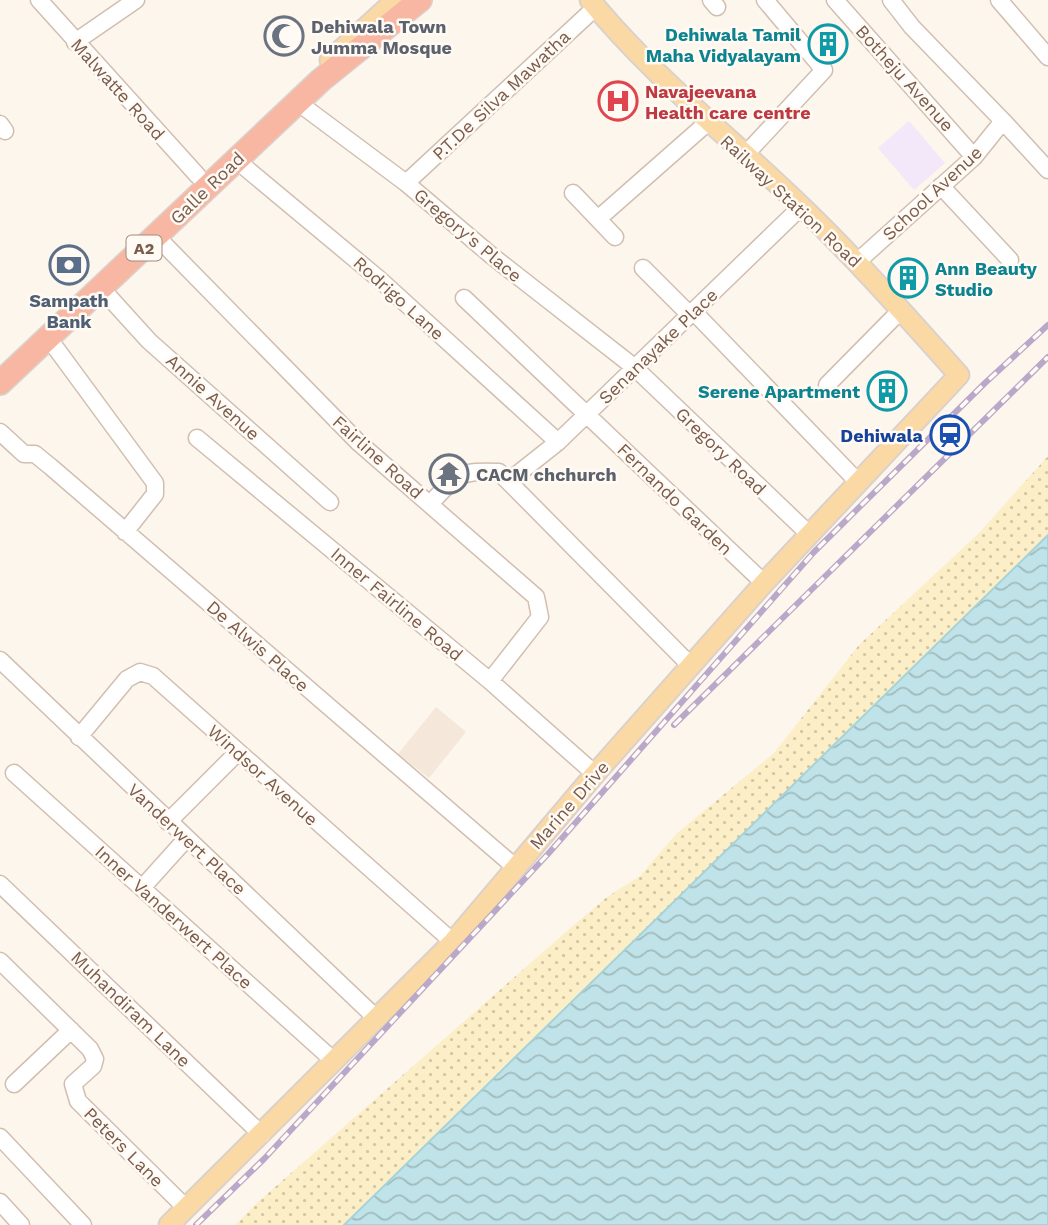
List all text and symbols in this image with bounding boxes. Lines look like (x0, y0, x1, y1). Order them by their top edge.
mosque icon: Dehiwala Town Jumma Mosque (263, 15, 305, 57)
place label: Dehiwala Town Jumma Mosque (311, 16, 452, 58)
street label: Botheju Avenue (852, 20, 958, 136)
building icon: Dehiwala Tamil Maha Vidyalayam (807, 23, 849, 65)
place label: Dehiwala Tamil Maha Vidyalayam (646, 24, 801, 66)
street label: P.T.De Silva Mawatha (428, 26, 574, 164)
street label: Malwatte Road (67, 34, 169, 144)
hospital icon: Navajeevana Health care centre (597, 80, 639, 122)
place label: Navajeevana Health care centre (645, 81, 811, 123)
street label: Railway Station Road (716, 130, 866, 272)
street label: School Avenue (878, 142, 986, 244)
street label: Galle Road (166, 148, 248, 228)
street label: Gregory's Place (410, 184, 526, 286)
road number: A2 (127, 236, 162, 260)
bank icon: Sampath Bank (48, 244, 90, 286)
street label: Rodrigo Lane (349, 252, 449, 344)
building icon: Ann Beauty Studio (887, 257, 929, 299)
place label: Ann Beauty Studio (935, 258, 1038, 300)
street label: Senanayake Place (594, 284, 722, 408)
place label: Sampath Bank (29, 290, 109, 332)
street label: Annie Avenue (162, 350, 264, 444)
building icon: Serene Apartment (866, 370, 908, 412)
place label: Serene Apartment (698, 381, 860, 402)
street label: Gregory Road (672, 403, 770, 499)
street label: Fairline Road (329, 411, 427, 503)
station icon: Dehiwala (929, 414, 971, 456)
place label: Dehiwala (840, 425, 924, 446)
street label: Fernando Garden (613, 439, 737, 559)
temple icon: CACM chchurch (428, 453, 470, 495)
place label: CACM chchurch (476, 464, 617, 485)
street label: Inner Fairline Road (327, 543, 467, 665)
street label: De Alwis Place (203, 596, 313, 696)
street label: Windsor Avenue (204, 720, 322, 830)
street label: Marine Drive (525, 757, 613, 853)
street label: Vanderwert Place (124, 779, 250, 899)
street label: Inner Vanderwert Place (91, 841, 257, 993)
street label: Muhandiram Lane (67, 947, 195, 1071)
street label: Peters Lane (80, 1103, 168, 1191)

